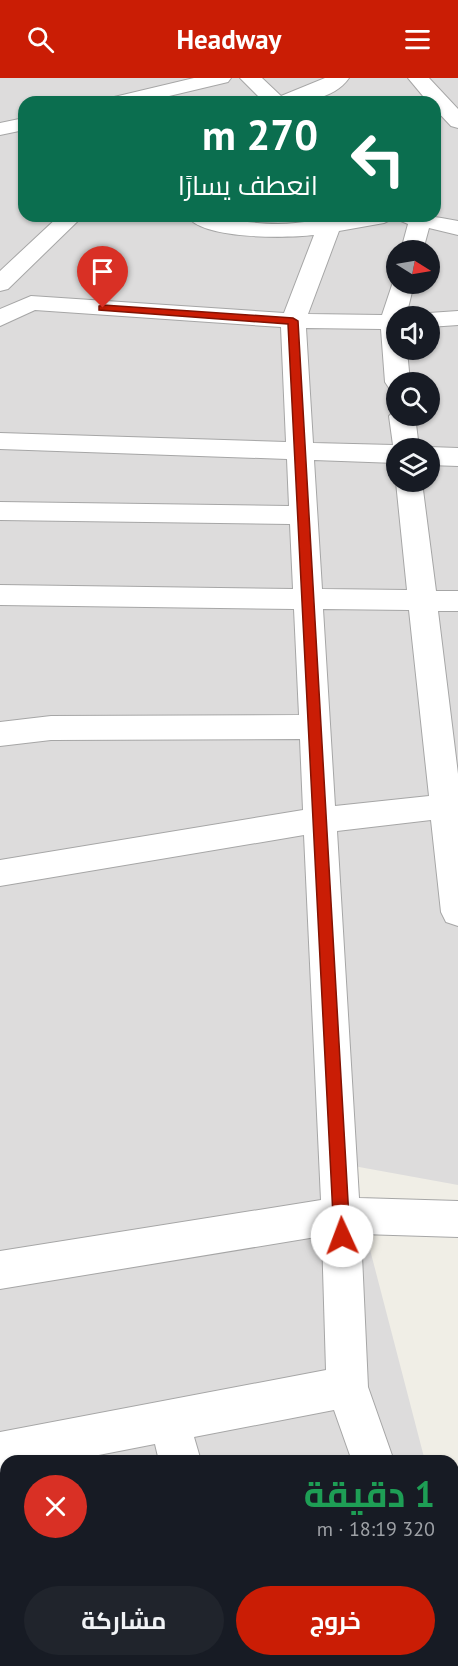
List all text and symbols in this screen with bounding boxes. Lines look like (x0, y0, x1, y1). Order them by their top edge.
text: Headway (177, 22, 282, 56)
icon: search (24, 23, 57, 56)
icon: menu (401, 23, 434, 56)
text: 270 m (202, 107, 318, 162)
icon: left (339, 120, 417, 198)
text: انعطف يسارًا (178, 168, 318, 202)
north arrow (386, 240, 440, 294)
map controls (386, 240, 440, 492)
pin (77, 246, 128, 308)
icon: arrive (86, 255, 119, 288)
button: sound (386, 306, 440, 360)
button: search (386, 372, 440, 426)
button: layers (386, 438, 440, 492)
position arrow (310, 1204, 374, 1268)
text: 1 دقيقة (304, 1470, 435, 1517)
button: close (24, 1475, 87, 1538)
text: 320 m · 18:19 (317, 1516, 435, 1542)
button: مشاركة (24, 1586, 224, 1655)
button: خروج (236, 1586, 435, 1655)

